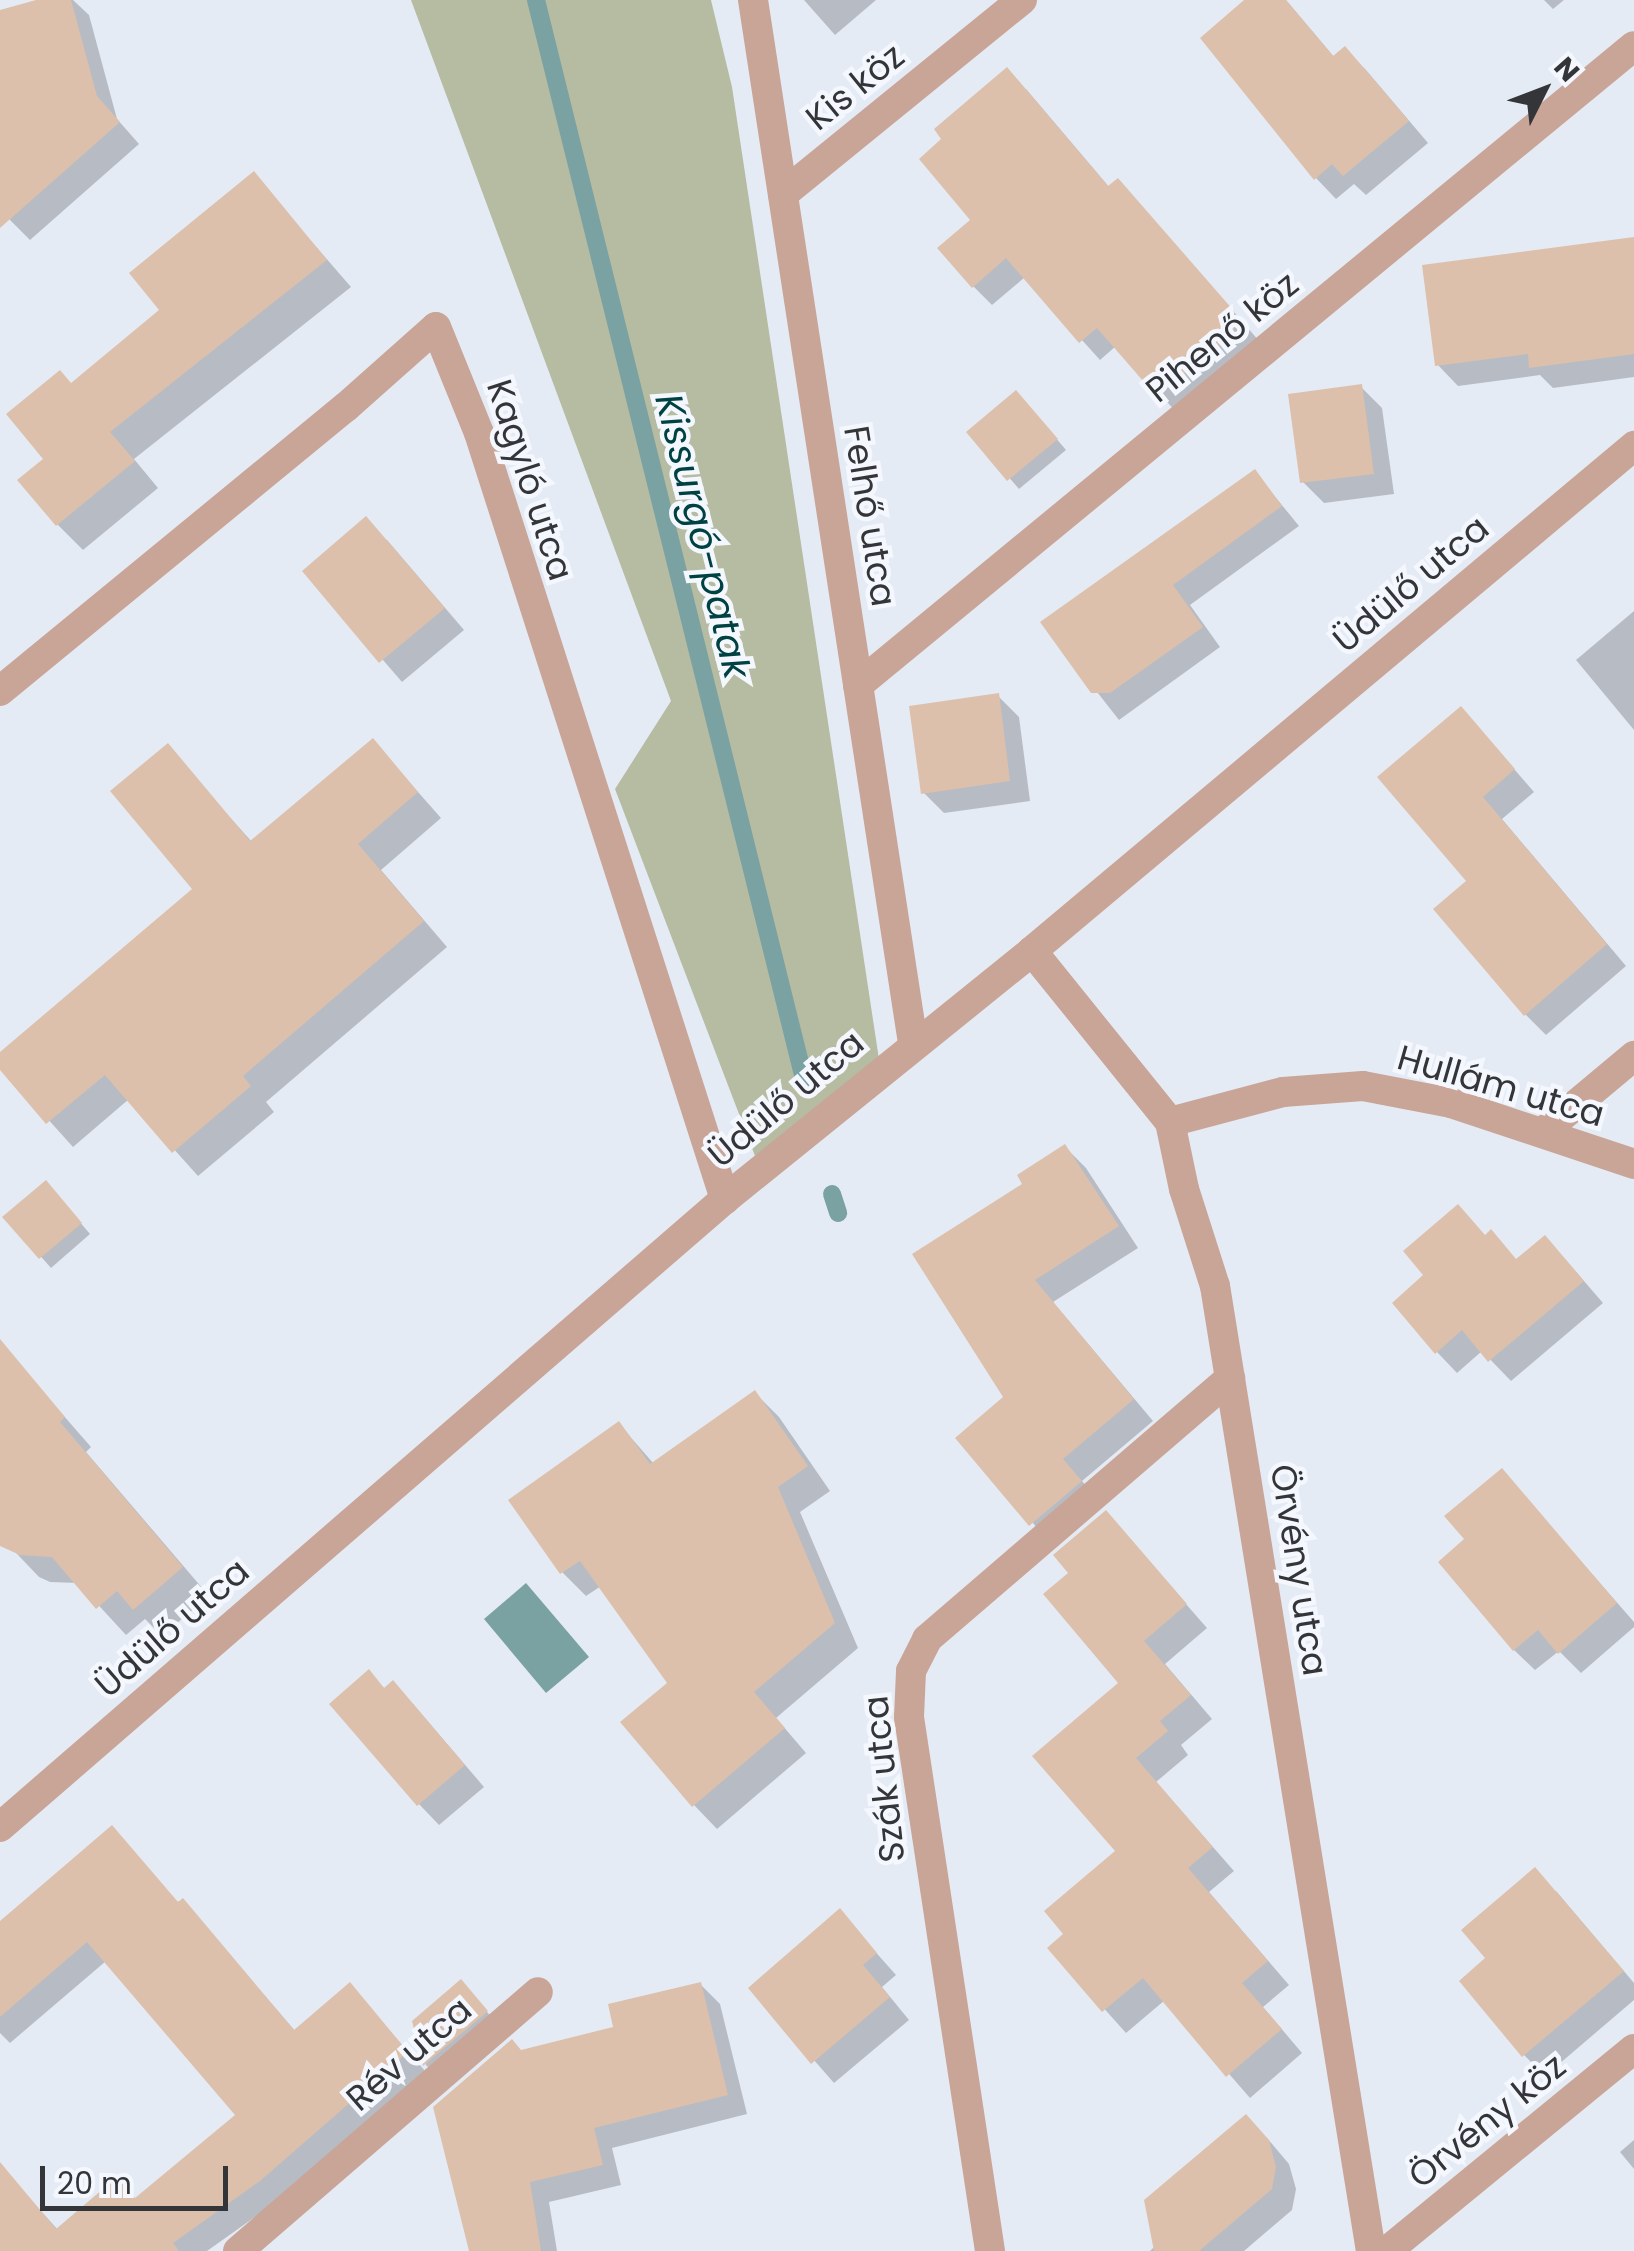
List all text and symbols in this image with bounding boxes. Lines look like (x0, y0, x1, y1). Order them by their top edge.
street label: Kis köz (798, 35, 912, 139)
north arrow (1494, 40, 1594, 140)
text: N (1545, 49, 1588, 90)
street label: Pihenő köz (1137, 263, 1307, 411)
street label: Kagyló utca (478, 374, 582, 586)
water label: Kissurgó-patak (646, 389, 760, 683)
street label: Felhő utca (835, 423, 905, 609)
street label: Üdülő utca (1325, 507, 1497, 661)
street label: Üdülő utca (700, 1022, 872, 1176)
street label: Hullám utca (1393, 1036, 1609, 1136)
street label: Örvény utca (1262, 1461, 1336, 1679)
street label: Üdülő utca (86, 1550, 258, 1706)
street label: Szák utca (854, 1693, 914, 1865)
street label: Rév utca (338, 1988, 480, 2120)
street label: Örvény köz (1400, 2045, 1574, 2197)
scale bar (45, 2146, 232, 2208)
text: 20 m (57, 2162, 132, 2205)

